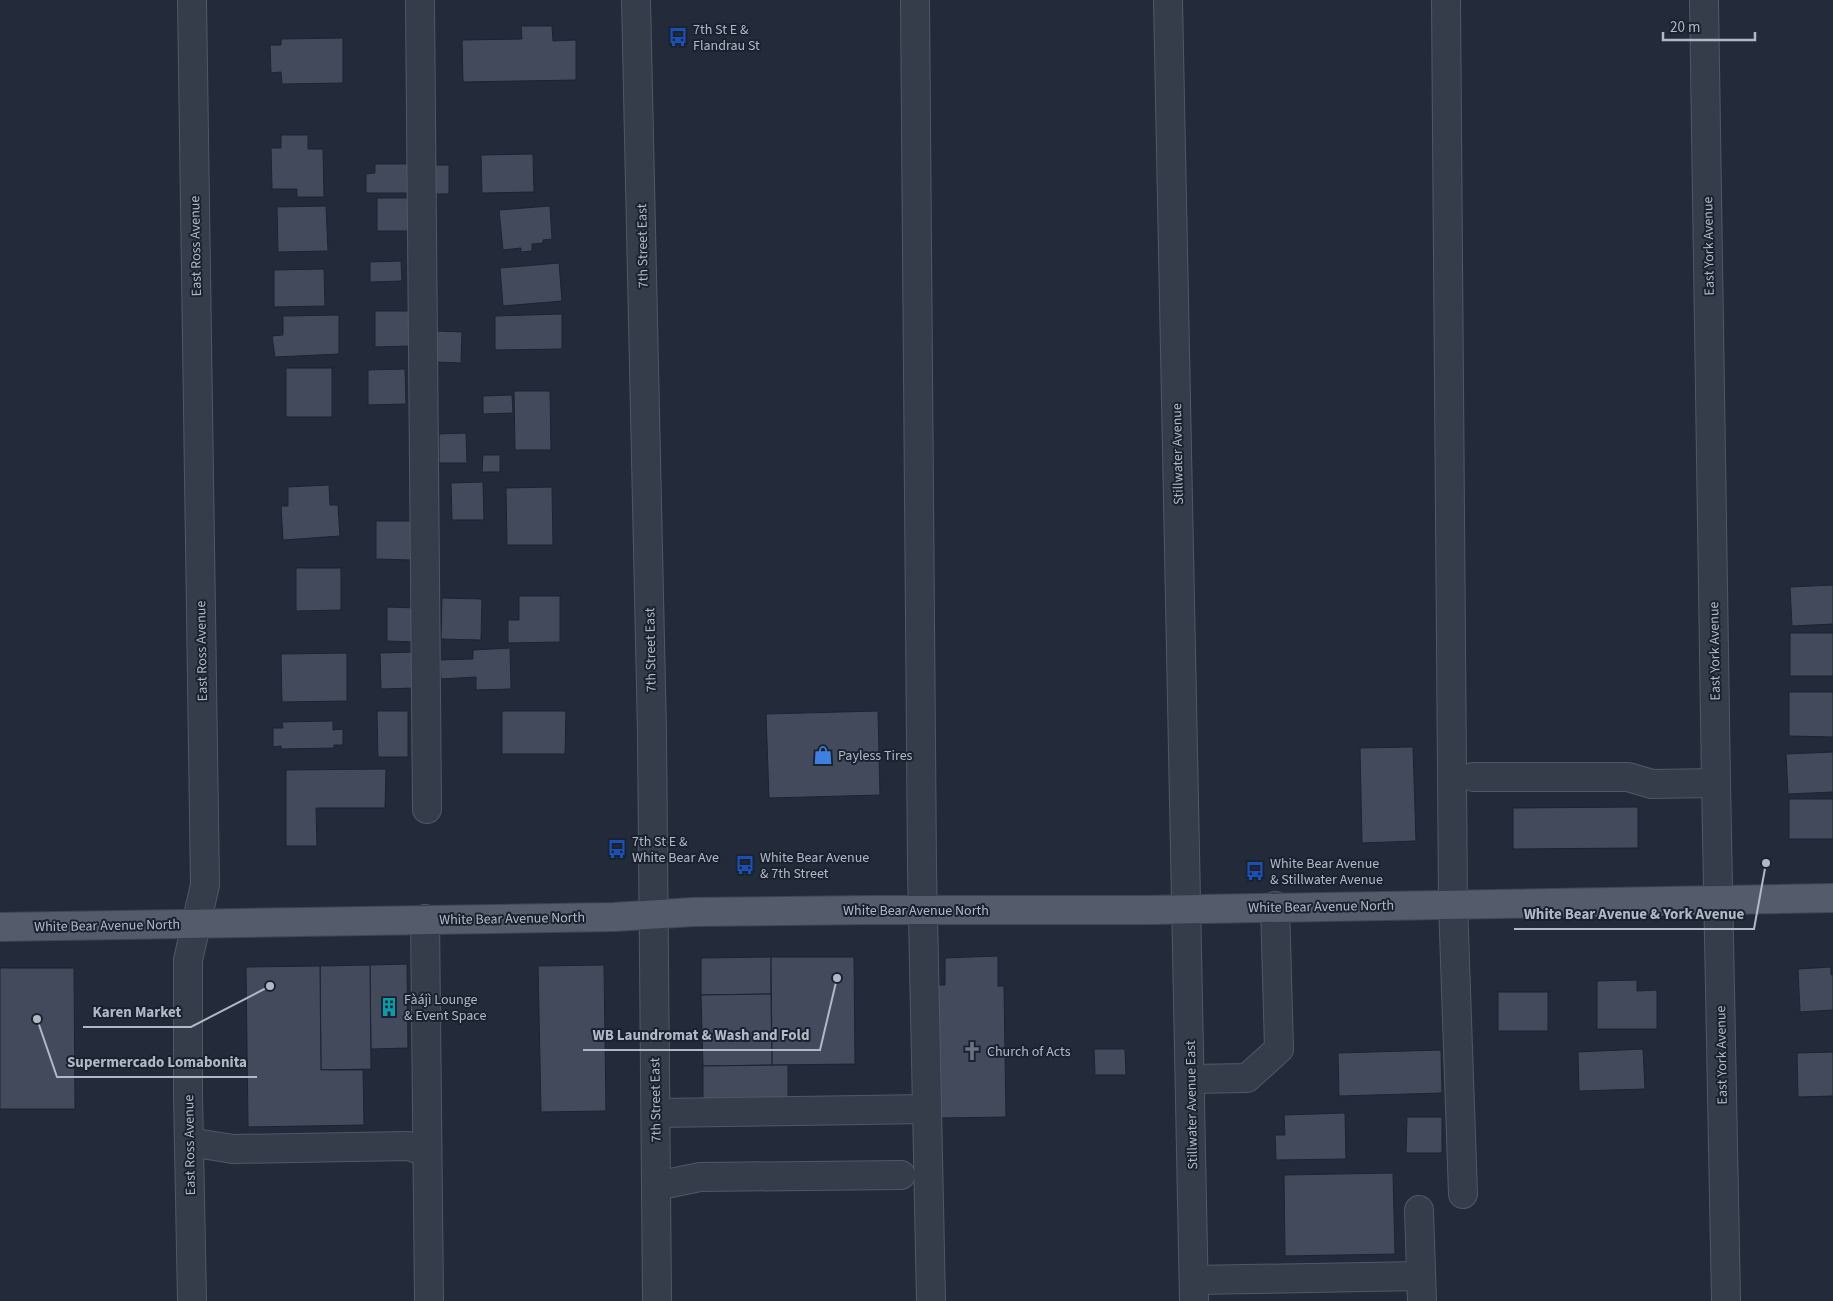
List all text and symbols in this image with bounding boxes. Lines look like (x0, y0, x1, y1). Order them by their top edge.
scale bar (1663, 10, 1756, 42)
text: 20 m (1670, 17, 1700, 38)
place label: 7th St E & Flandrau St (693, 20, 760, 56)
bus stop icon: 7th St E & Flandrau St (667, 26, 689, 48)
street label: East Ross Avenue (185, 195, 207, 296)
street label: East York Avenue (1698, 196, 1720, 296)
street label: 7th Street East (632, 203, 654, 289)
street label: Stillwater Avenue (1167, 403, 1189, 505)
street label: East Ross Avenue (191, 600, 213, 701)
street label: East York Avenue (1704, 601, 1726, 701)
street label: 7th Street East (640, 607, 662, 693)
shop icon: Payless Tires (812, 744, 834, 766)
place label: Payless Tires (838, 746, 913, 766)
place label: 7th St E & White Bear Ave (632, 832, 719, 868)
bus stop icon: 7th St E & White Bear Ave (606, 838, 628, 860)
place label: White Bear Avenue & 7th Street (760, 848, 869, 884)
bus stop icon: White Bear Avenue & 7th Street (734, 854, 756, 876)
place label: White Bear Avenue & Stillwater Avenue (1270, 854, 1383, 890)
bus stop icon: White Bear Avenue & Stillwater Avenue (1244, 860, 1266, 882)
street label: White Bear Avenue North (1248, 896, 1394, 918)
callout: White Bear Avenue & York Avenue (1514, 899, 1754, 929)
street label: White Bear Avenue North (843, 901, 989, 921)
text: White Bear Avenue & York Avenue (1524, 904, 1745, 925)
street label: White Bear Avenue North (439, 908, 585, 930)
street label: White Bear Avenue North (34, 915, 180, 937)
place label: Fàájì Lounge & Event Space (404, 990, 486, 1026)
building icon: Fàájì Lounge & Event Space (378, 996, 400, 1018)
callout: Karen Market (83, 997, 191, 1027)
text: Karen Market (93, 1002, 182, 1023)
street label: East York Avenue (1711, 1005, 1733, 1105)
callout: WB Laundromat & Wash and Fold (583, 1020, 820, 1050)
text: WB Laundromat & Wash and Fold (592, 1025, 810, 1046)
church icon: Church of Acts (961, 1040, 983, 1062)
street label: Stillwater Avenue East (1181, 1040, 1203, 1170)
place label: Church of Acts (987, 1042, 1071, 1062)
callout: Supermercado Lomabonita (57, 1047, 257, 1077)
text: Supermercado Lomabonita (67, 1052, 247, 1073)
street label: 7th Street East (645, 1057, 667, 1143)
street label: East Ross Avenue (179, 1094, 201, 1195)

